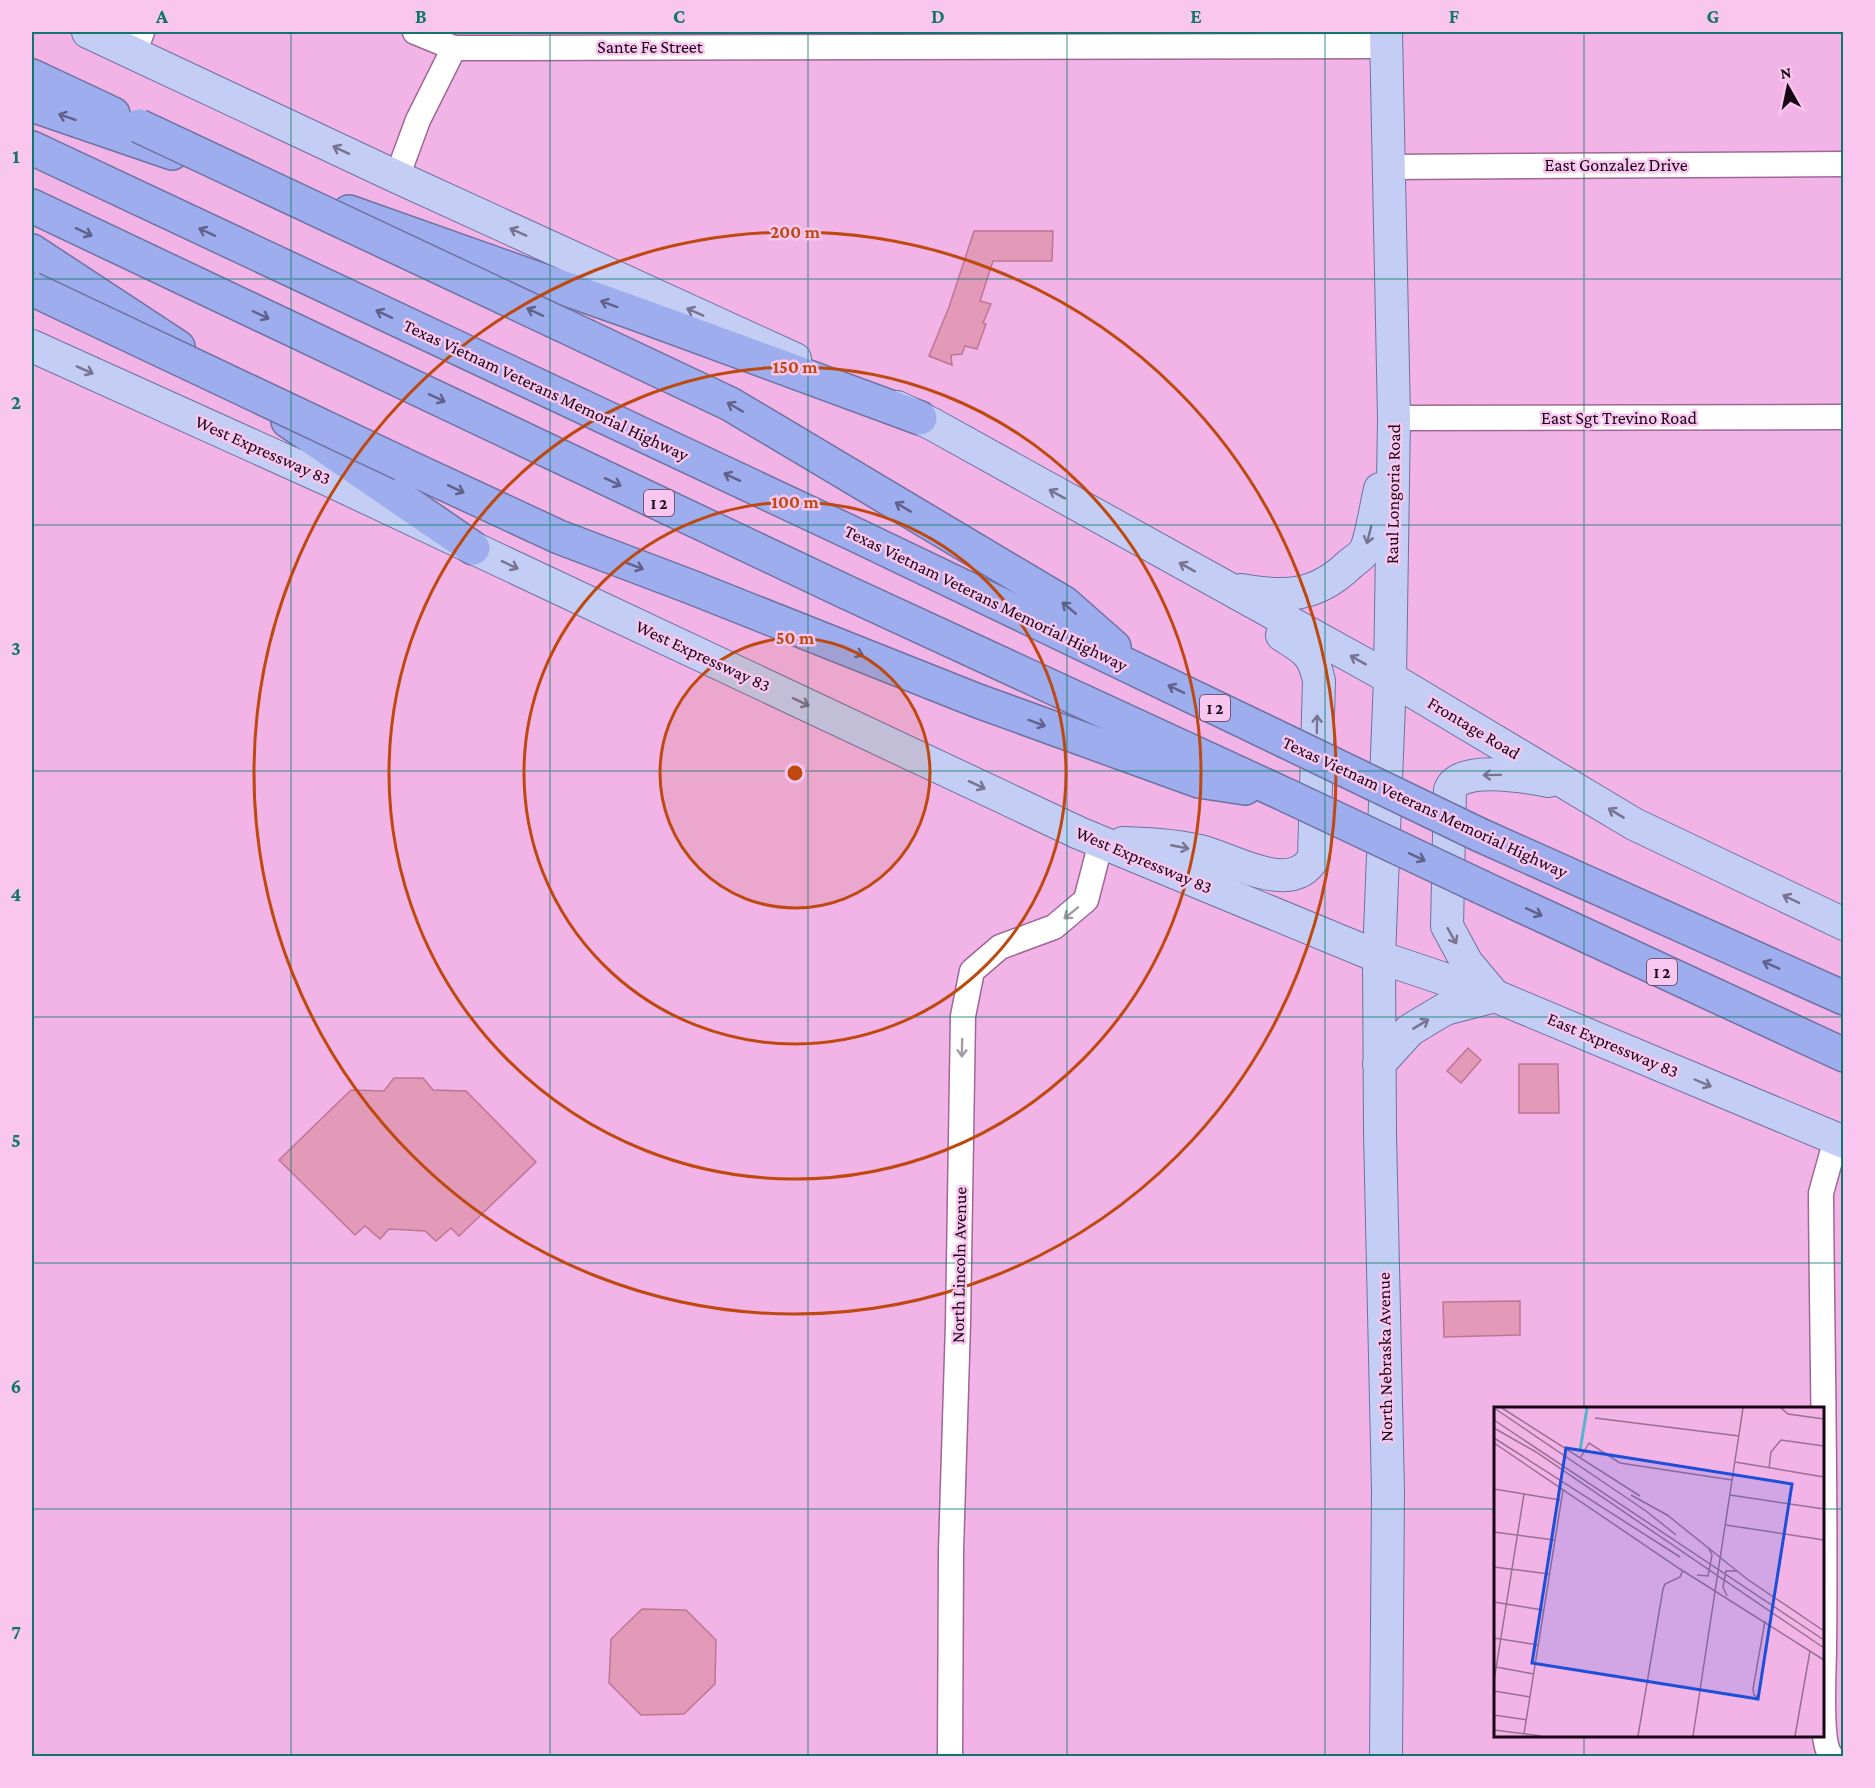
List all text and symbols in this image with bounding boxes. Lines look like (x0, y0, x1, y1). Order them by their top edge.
text: A (155, 5, 169, 27)
text: B (415, 5, 427, 27)
text: C (673, 5, 685, 27)
text: D (931, 5, 945, 27)
text: E (1190, 5, 1202, 27)
text: F (1449, 5, 1460, 27)
text: G (1707, 5, 1720, 27)
street label: Sante Fe Street (597, 37, 704, 57)
north arrow (1758, 57, 1818, 117)
text: N (1779, 63, 1793, 82)
one-way arrow (58, 111, 77, 122)
one-way arrow (332, 144, 350, 156)
text: 1 (12, 145, 20, 167)
street label: East Gonzalez Drive (1544, 155, 1688, 175)
text: 200 m (770, 222, 821, 242)
one-way arrow (199, 225, 217, 237)
one-way arrow (509, 225, 527, 236)
one-way arrow (75, 226, 93, 238)
one-way arrow (600, 297, 619, 308)
one-way arrow (527, 306, 545, 318)
one-way arrow (687, 306, 705, 318)
one-way arrow (376, 308, 394, 320)
one-way arrow (251, 309, 269, 321)
street label: Texas Vietnam Veterans Memorial Highway (400, 315, 692, 465)
text: 150 m (772, 357, 818, 377)
one-way arrow (75, 365, 93, 377)
text: 2 (11, 391, 21, 413)
one-way arrow (427, 393, 445, 405)
one-way arrow (727, 401, 744, 413)
street label: East Sgt Trevino Road (1541, 408, 1698, 428)
street label: West Expressway 83 (192, 411, 334, 489)
street label: Raul Longoria Road (1382, 423, 1404, 564)
one-way arrow (723, 471, 741, 483)
one-way arrow (604, 476, 622, 488)
one-way arrow (446, 484, 464, 495)
one-way arrow (1049, 488, 1066, 500)
road number: I 2 (644, 490, 674, 516)
text: 100 m (771, 492, 819, 512)
one-way arrow (895, 500, 912, 512)
street label: Texas Vietnam Veterans Memorial Highway (841, 521, 1131, 676)
one-way arrow (1362, 525, 1374, 544)
one-way arrow (501, 560, 519, 572)
one-way arrow (625, 561, 644, 572)
one-way arrow (1178, 561, 1196, 572)
one-way arrow (1062, 601, 1077, 615)
street label: West Expressway 83 (632, 616, 774, 696)
text: 50 m (776, 628, 815, 648)
text: 3 (11, 637, 21, 659)
one-way arrow (846, 647, 864, 658)
one-way arrow (1349, 654, 1366, 666)
one-way arrow (1167, 682, 1185, 694)
street label: Frontage Road (1424, 693, 1524, 764)
road number: I 2 (1200, 695, 1230, 721)
one-way arrow (791, 697, 809, 709)
one-way arrow (1312, 714, 1323, 734)
one-way arrow (1027, 718, 1046, 729)
street label: Texas Vietnam Veterans Memorial Highway (1279, 732, 1571, 882)
centre of rings (785, 763, 805, 783)
one-way arrow (1482, 769, 1502, 781)
one-way arrow (968, 780, 986, 791)
one-way arrow (1608, 807, 1625, 819)
street label: West Expressway 83 (1073, 822, 1215, 898)
one-way arrow (1170, 842, 1189, 853)
one-way arrow (1408, 851, 1426, 863)
text: 4 (11, 883, 22, 905)
one-way arrow (1782, 893, 1800, 905)
one-way arrow (1063, 906, 1079, 919)
one-way arrow (1524, 906, 1542, 918)
one-way arrow (1446, 927, 1458, 944)
road number: I 2 (1647, 959, 1677, 985)
one-way arrow (1763, 959, 1781, 971)
street label: East Expressway 83 (1544, 1008, 1682, 1082)
one-way arrow (1412, 1017, 1429, 1029)
one-way arrow (957, 1037, 968, 1057)
one-way arrow (1694, 1078, 1712, 1089)
text: 5 (11, 1129, 21, 1151)
street label: North Lincoln Avenue (948, 1186, 970, 1343)
street label: North Nebraska Avenue (1374, 1272, 1396, 1442)
text: 6 (11, 1375, 21, 1397)
inset map (1494, 1407, 1824, 1737)
text: 7 (11, 1621, 21, 1643)

